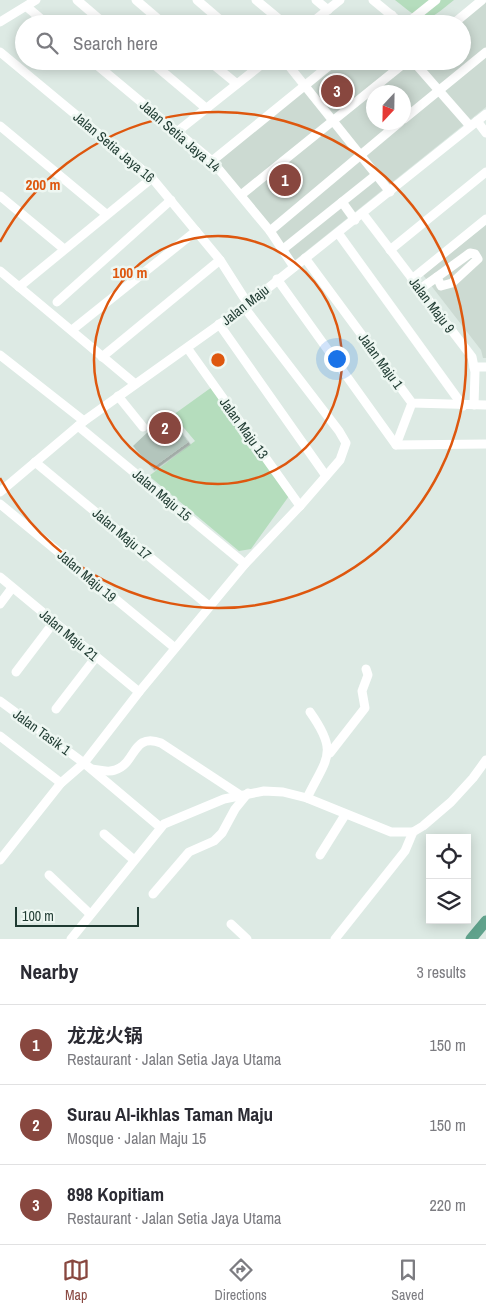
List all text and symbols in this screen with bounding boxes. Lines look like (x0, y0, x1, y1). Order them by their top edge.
search box (15, 15, 471, 70)
icon: search (33, 29, 61, 57)
text: Search here (73, 30, 158, 56)
pin: 3 (321, 72, 353, 110)
north arrow (366, 85, 411, 130)
street label: Jalan Setia Jaya 14 (136, 96, 224, 176)
street label: Jalan Setia Jaya 16 (70, 108, 158, 186)
pin: 1 (269, 161, 301, 199)
text: 200 m (26, 174, 60, 195)
text: 100 m (113, 262, 147, 283)
street label: Jalan Maju 9 (405, 274, 459, 336)
street label: Jalan Maju (218, 281, 272, 329)
street label: Jalan Maju 1 (355, 329, 408, 393)
your location (324, 346, 350, 372)
centre of rings (209, 351, 227, 369)
street label: Jalan Maju 13 (216, 394, 272, 462)
pin: 2 (149, 409, 181, 447)
street label: Jalan Maju 15 (129, 465, 195, 525)
street label: Jalan Maju 17 (89, 504, 155, 564)
street label: Jalan Maju 19 (54, 546, 120, 606)
street label: Jalan Maju 21 (36, 605, 103, 665)
street label: Jalan Tasik 1 (10, 705, 75, 759)
map controls (426, 834, 471, 924)
button: locate (426, 834, 471, 879)
button: layers (426, 879, 471, 924)
scale bar (15, 904, 139, 927)
text: 100 m (22, 907, 54, 925)
text: Nearby (20, 957, 78, 986)
text: 3 results (416, 961, 466, 983)
text: 龙龙火锅 (67, 1022, 143, 1048)
text: 1 (32, 1034, 40, 1056)
text: 150 m (430, 1034, 466, 1056)
text: Restaurant · Jalan Setia Jaya Utama (67, 1048, 281, 1070)
text: Surau Al-ikhlas Taman Maju (67, 1101, 273, 1127)
text: 2 (32, 1114, 40, 1136)
text: 150 m (430, 1114, 466, 1136)
text: Mosque · Jalan Maju 15 (67, 1127, 206, 1149)
text: 898 Kopitiam (67, 1181, 164, 1207)
text: 3 (32, 1194, 40, 1216)
text: 220 m (430, 1194, 466, 1216)
text: Restaurant · Jalan Setia Jaya Utama (67, 1207, 281, 1229)
tab: Map (62, 1256, 90, 1304)
tab: Directions (215, 1256, 267, 1304)
tab: Saved (391, 1256, 424, 1304)

